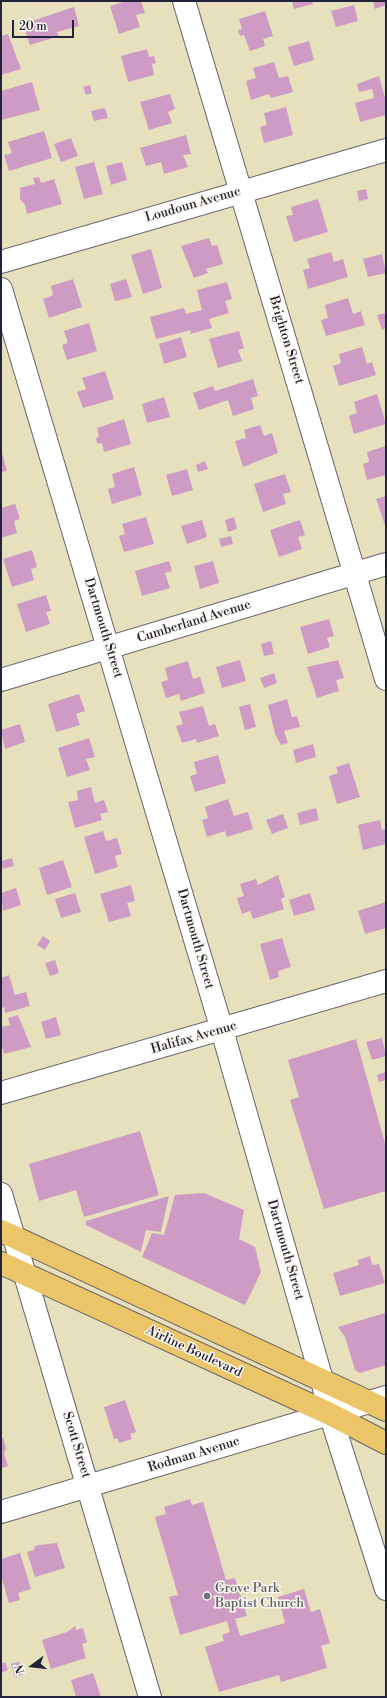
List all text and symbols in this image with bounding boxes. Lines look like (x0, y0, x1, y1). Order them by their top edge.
scale bar (14, 12, 76, 38)
text: 20 m (19, 19, 47, 34)
street label: Loudoun Avenue (143, 184, 243, 226)
street label: Brighton Street (265, 294, 307, 386)
street label: Dartmouth Street (80, 576, 126, 680)
street label: Cumberland Avenue (135, 597, 253, 647)
street label: Dartmouth Street (173, 887, 217, 991)
street label: Halifax Avenue (149, 1018, 239, 1058)
street label: Dartmouth Street (263, 1198, 307, 1302)
street label: Airline Boulevard (144, 1323, 244, 1381)
street label: Scott Street (59, 1410, 93, 1480)
street label: Rodman Avenue (146, 1434, 242, 1476)
place label: Grove Park Baptist Church (215, 1581, 304, 1612)
marker: Grove Park Baptist Church (202, 1591, 212, 1601)
north arrow (12, 1646, 52, 1686)
text: N (13, 1663, 28, 1675)

